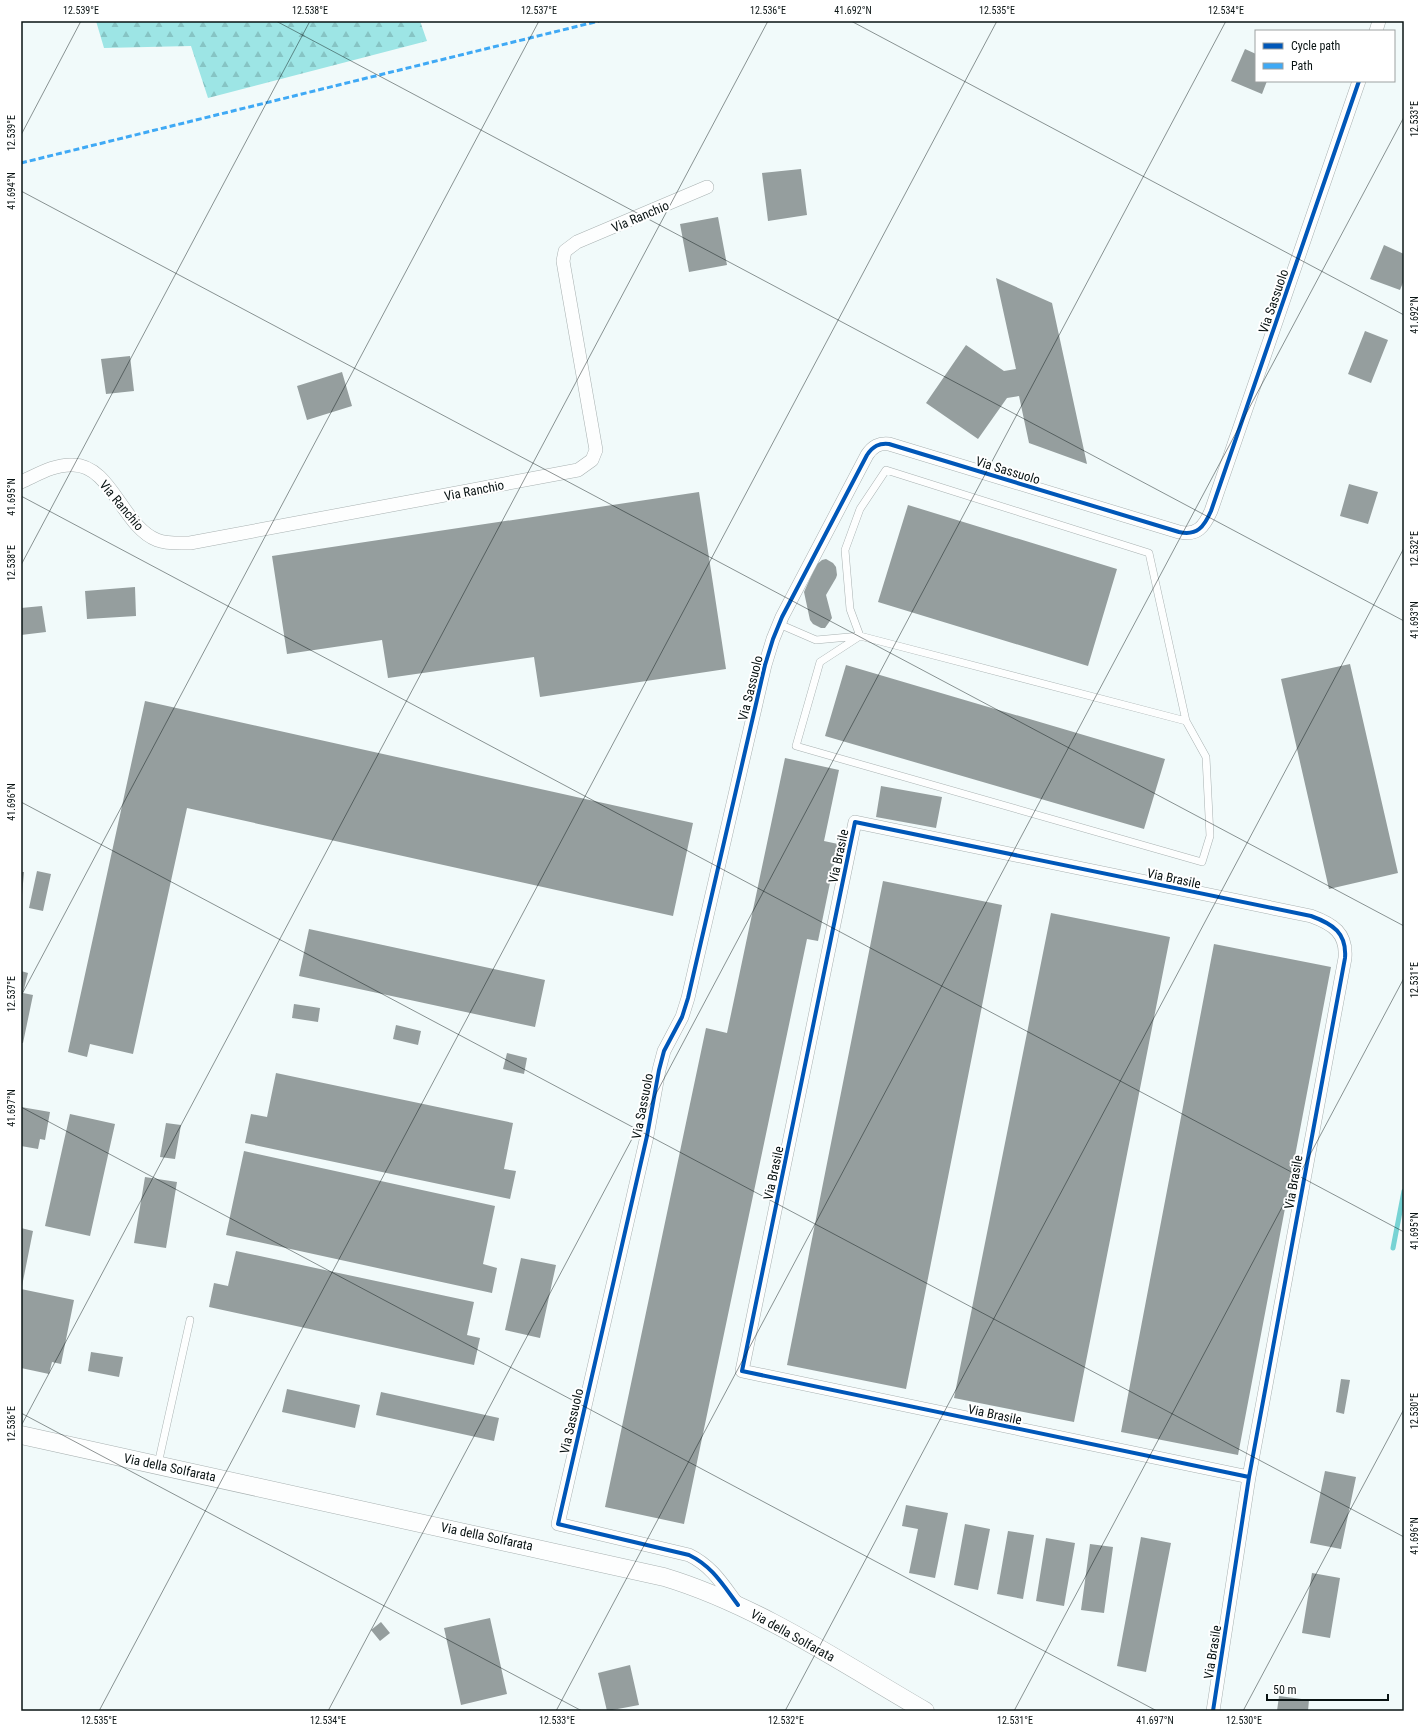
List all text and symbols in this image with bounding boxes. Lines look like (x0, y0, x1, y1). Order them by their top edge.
text: 12.539°E (63, 5, 99, 16)
text: 12.538°E (292, 5, 328, 16)
text: 12.537°E (521, 5, 557, 16)
text: 12.536°E (750, 5, 786, 16)
text: 41.692°N (834, 5, 872, 16)
text: 12.535°E (979, 5, 1015, 16)
text: 12.534°E (1208, 5, 1244, 16)
legend (1255, 30, 1395, 82)
text: Cycle path (1291, 39, 1341, 53)
text: Path (1291, 59, 1313, 73)
text: 12.533°E (1409, 101, 1420, 137)
text: 12.539°E (6, 115, 17, 151)
text: 41.694°N (6, 172, 17, 210)
street label: Via Ranchio (609, 198, 671, 235)
street label: Via Sassuolo (1256, 267, 1291, 335)
text: 41.692°N (1409, 296, 1420, 334)
street label: Via Sassuolo (974, 454, 1042, 487)
street label: Via Ranchio (96, 477, 147, 533)
street label: Via Ranchio (443, 477, 505, 504)
text: 41.695°N (6, 478, 17, 516)
text: 12.532°E (1409, 531, 1420, 567)
text: 12.538°E (6, 545, 17, 581)
text: 41.693°N (1409, 601, 1420, 639)
street label: Via Sassuolo (735, 654, 766, 722)
text: 41.696°N (6, 783, 17, 821)
street label: Via Brasile (825, 828, 851, 884)
street label: Via Brasile (1146, 865, 1202, 891)
text: 12.531°E (1409, 962, 1420, 998)
text: 12.537°E (6, 976, 17, 1012)
street label: Via Sassuolo (629, 1072, 656, 1140)
text: 41.697°N (6, 1089, 17, 1127)
street label: Via Brasile (760, 1145, 786, 1201)
street label: Via Brasile (1281, 1154, 1306, 1210)
text: 41.695°N (1409, 1212, 1420, 1250)
street label: Via Sassuolo (557, 1387, 586, 1455)
text: 12.530°E (1409, 1393, 1420, 1429)
street label: Via Brasile (967, 1401, 1023, 1427)
text: 12.536°E (6, 1406, 17, 1442)
street label: Via della Solfarata (122, 1450, 217, 1485)
text: 41.696°N (1409, 1517, 1420, 1555)
street label: Via della Solfarata (439, 1519, 534, 1554)
street label: Via della Solfarata (748, 1606, 837, 1665)
street label: Via Brasile (1201, 1624, 1224, 1680)
scale bar (1267, 1676, 1388, 1702)
text: 50 m (1273, 1683, 1297, 1697)
text: 12.535°E (81, 1715, 117, 1726)
text: 12.534°E (310, 1715, 346, 1726)
text: 12.533°E (539, 1715, 575, 1726)
text: 12.532°E (768, 1715, 804, 1726)
text: 12.531°E (997, 1715, 1033, 1726)
text: 41.697°N (1136, 1715, 1174, 1726)
text: 12.530°E (1226, 1715, 1262, 1726)

